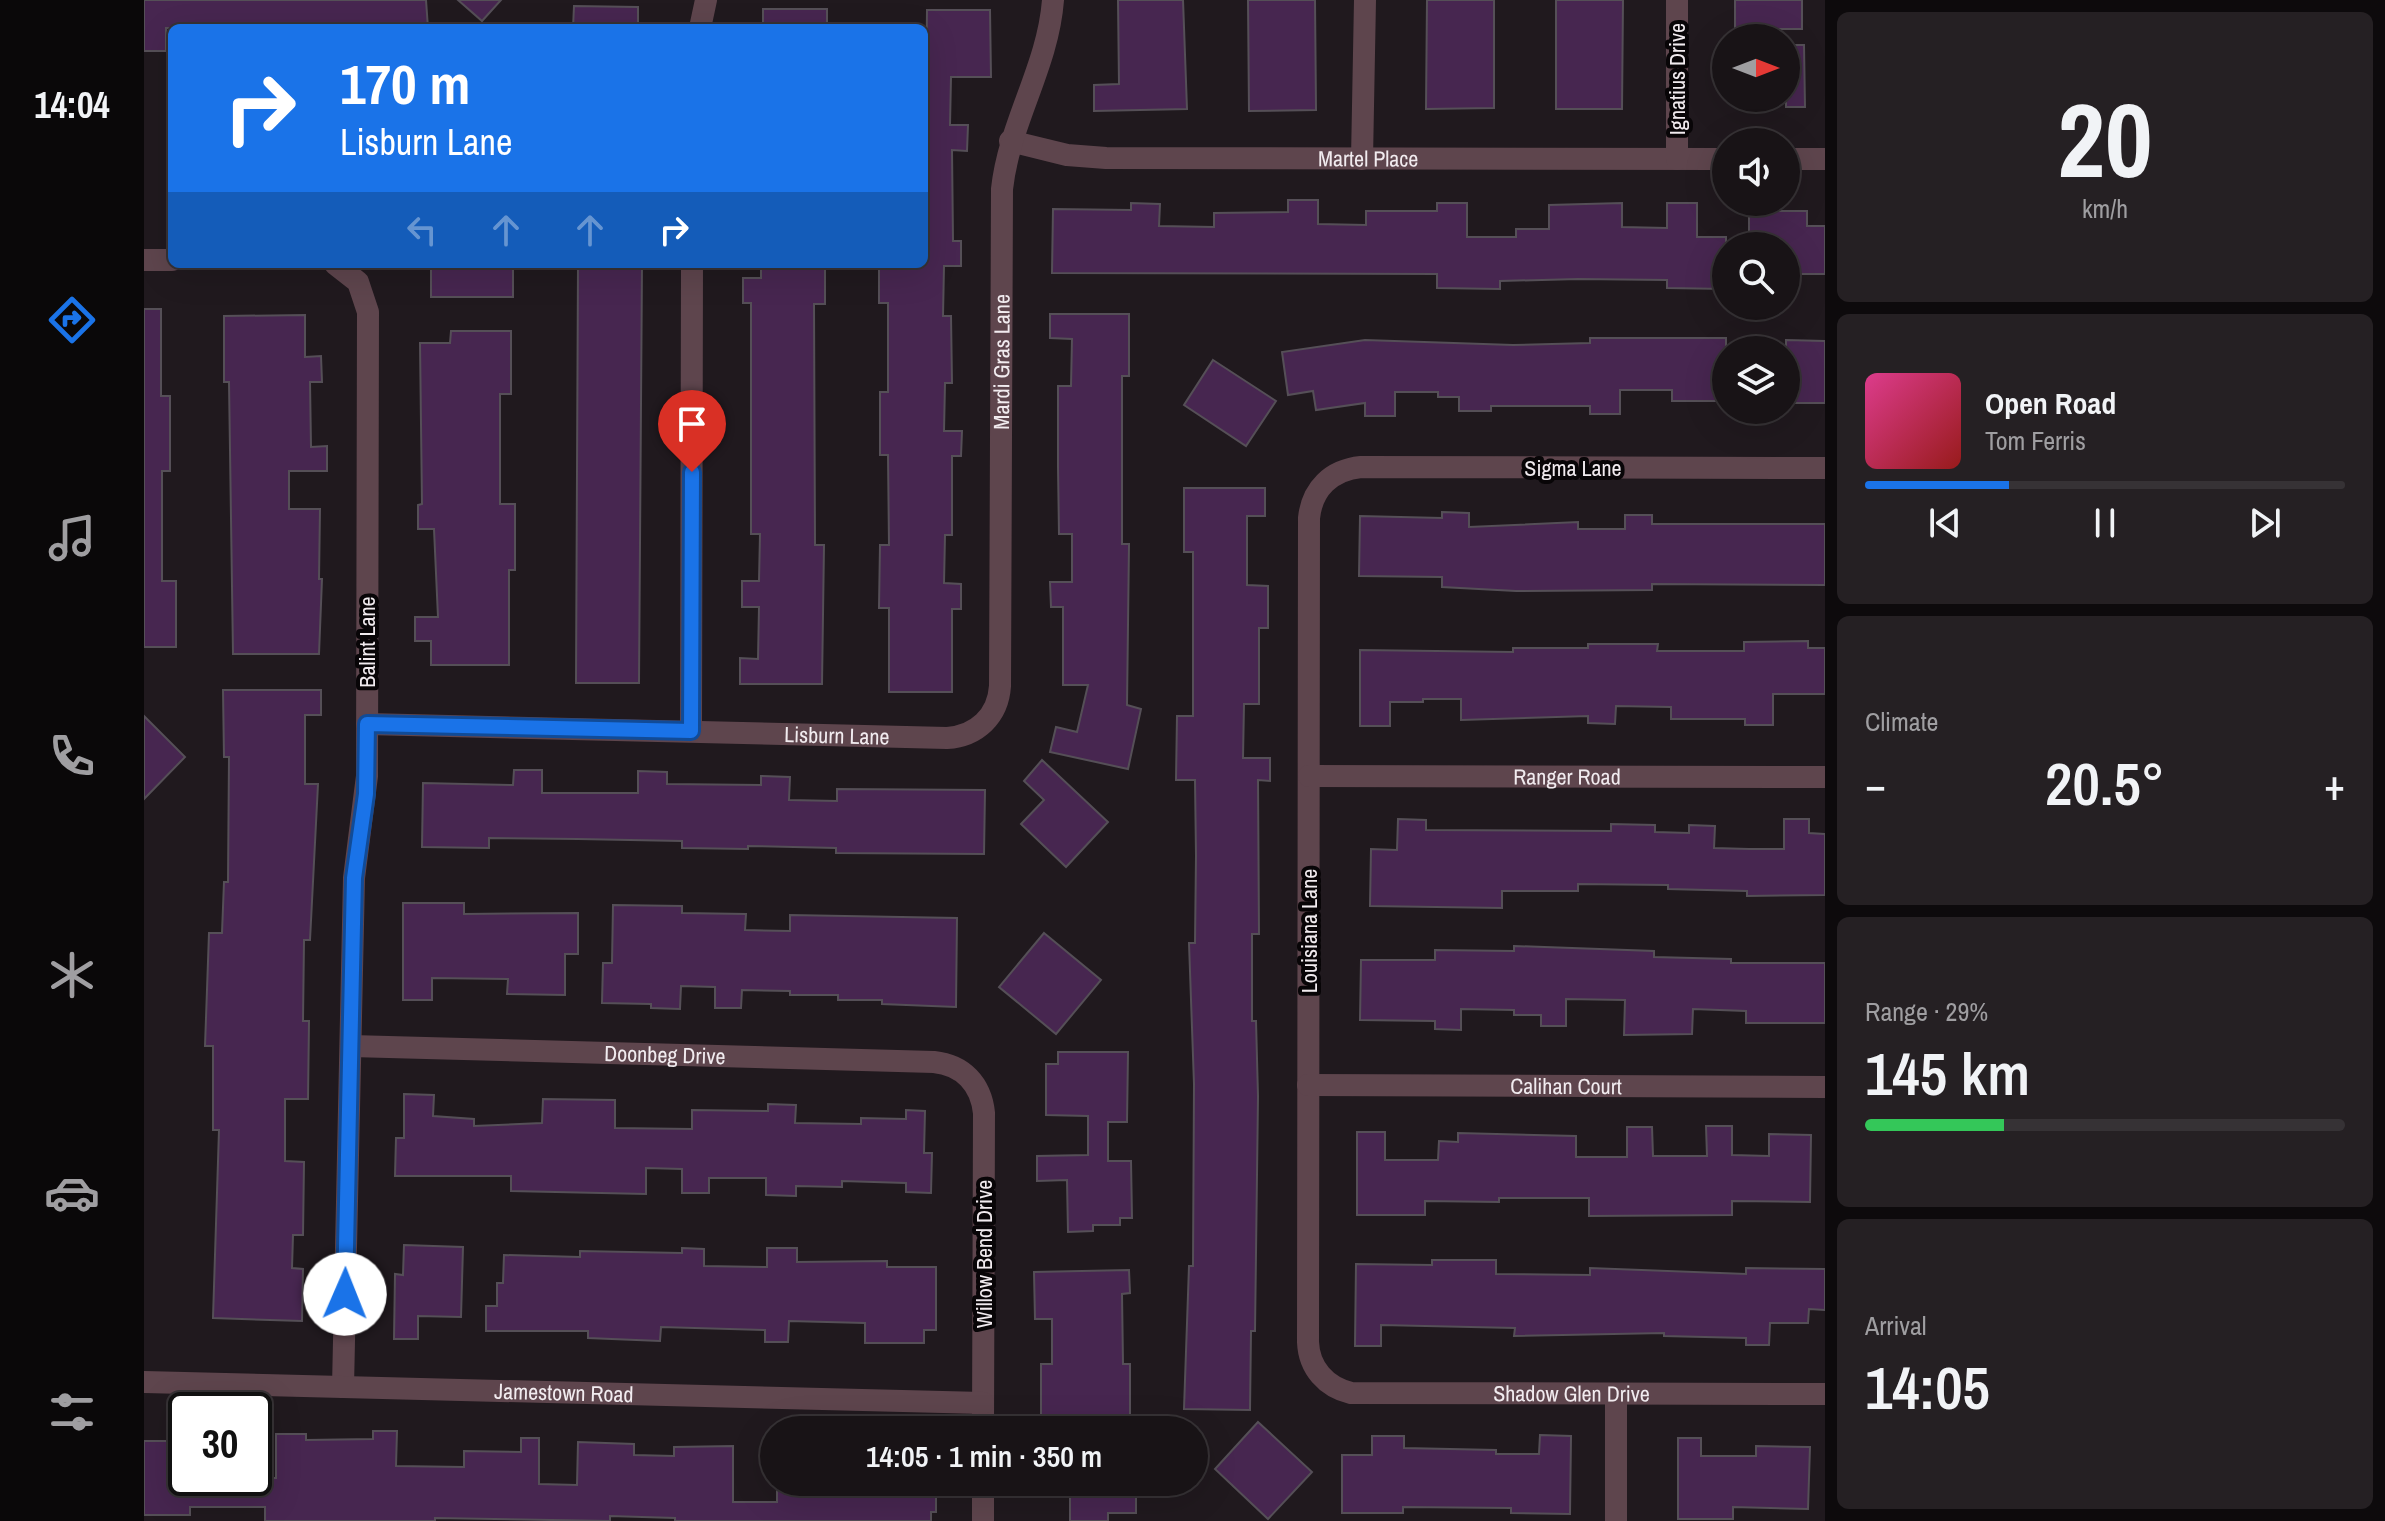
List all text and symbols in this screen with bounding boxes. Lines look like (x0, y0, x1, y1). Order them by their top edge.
street label: Ignatius Drive (1662, 23, 1692, 135)
north arrow (1712, 24, 1800, 112)
map controls (1712, 24, 1800, 424)
text: 170 m (340, 46, 470, 121)
icon: right (208, 56, 312, 160)
text: 20 (2058, 69, 2152, 209)
text: 14:04 (34, 81, 110, 129)
text: Lisburn Lane (340, 118, 512, 166)
button: sound (1712, 128, 1800, 216)
street label: Martel Place (1318, 143, 1418, 174)
text: km/h (2082, 191, 2128, 226)
icon: left (400, 208, 444, 252)
icon: ahead (484, 208, 528, 252)
icon: ahead (568, 208, 612, 252)
icon: right (652, 208, 696, 252)
button: search (1712, 232, 1800, 320)
icon: directions (44, 292, 100, 348)
street label: Mardi Gras Lane (986, 294, 1017, 430)
button: layers (1712, 336, 1800, 424)
text: Open Road (1985, 383, 2116, 423)
pin (658, 390, 726, 472)
icon: arrive (670, 402, 714, 446)
text: Tom Ferris (1985, 423, 2086, 458)
street label: Sigma Lane (1524, 453, 1622, 483)
icon: previous (1923, 501, 1967, 545)
icon: pause (2083, 501, 2127, 545)
icon: next (2243, 501, 2287, 545)
icon: music (44, 510, 100, 566)
street label: Balint Lane (352, 596, 382, 688)
text: Climate (1865, 704, 1938, 739)
street label: Lisburn Lane (784, 719, 890, 752)
icon: phone (44, 728, 100, 784)
text: 20.5° (2045, 743, 2165, 824)
text: − (1865, 754, 1886, 814)
text: + (2324, 754, 2345, 814)
street label: Ranger Road (1513, 761, 1621, 792)
street label: Louisiana Lane (1294, 869, 1324, 993)
icon: climate (44, 947, 100, 1003)
text: Range · 29% (1865, 994, 1988, 1029)
text: 145 km (1865, 1033, 2030, 1114)
street label: Doonbeg Drive (604, 1038, 726, 1071)
street label: Calihan Court (1510, 1071, 1622, 1101)
icon: car (44, 1165, 100, 1221)
street label: Willow Bend Drive (969, 1180, 999, 1328)
position arrow (303, 1252, 387, 1336)
text: Arrival (1865, 1308, 1927, 1343)
text: 14:05 (1865, 1347, 1990, 1428)
street label: Jamestown Road (494, 1376, 634, 1409)
street label: Shadow Glen Drive (1493, 1378, 1650, 1409)
icon: filters (44, 1384, 100, 1440)
speed limit sign: 30 (168, 1392, 272, 1496)
text: 14:05 · 1 min · 350 m (866, 1436, 1102, 1476)

